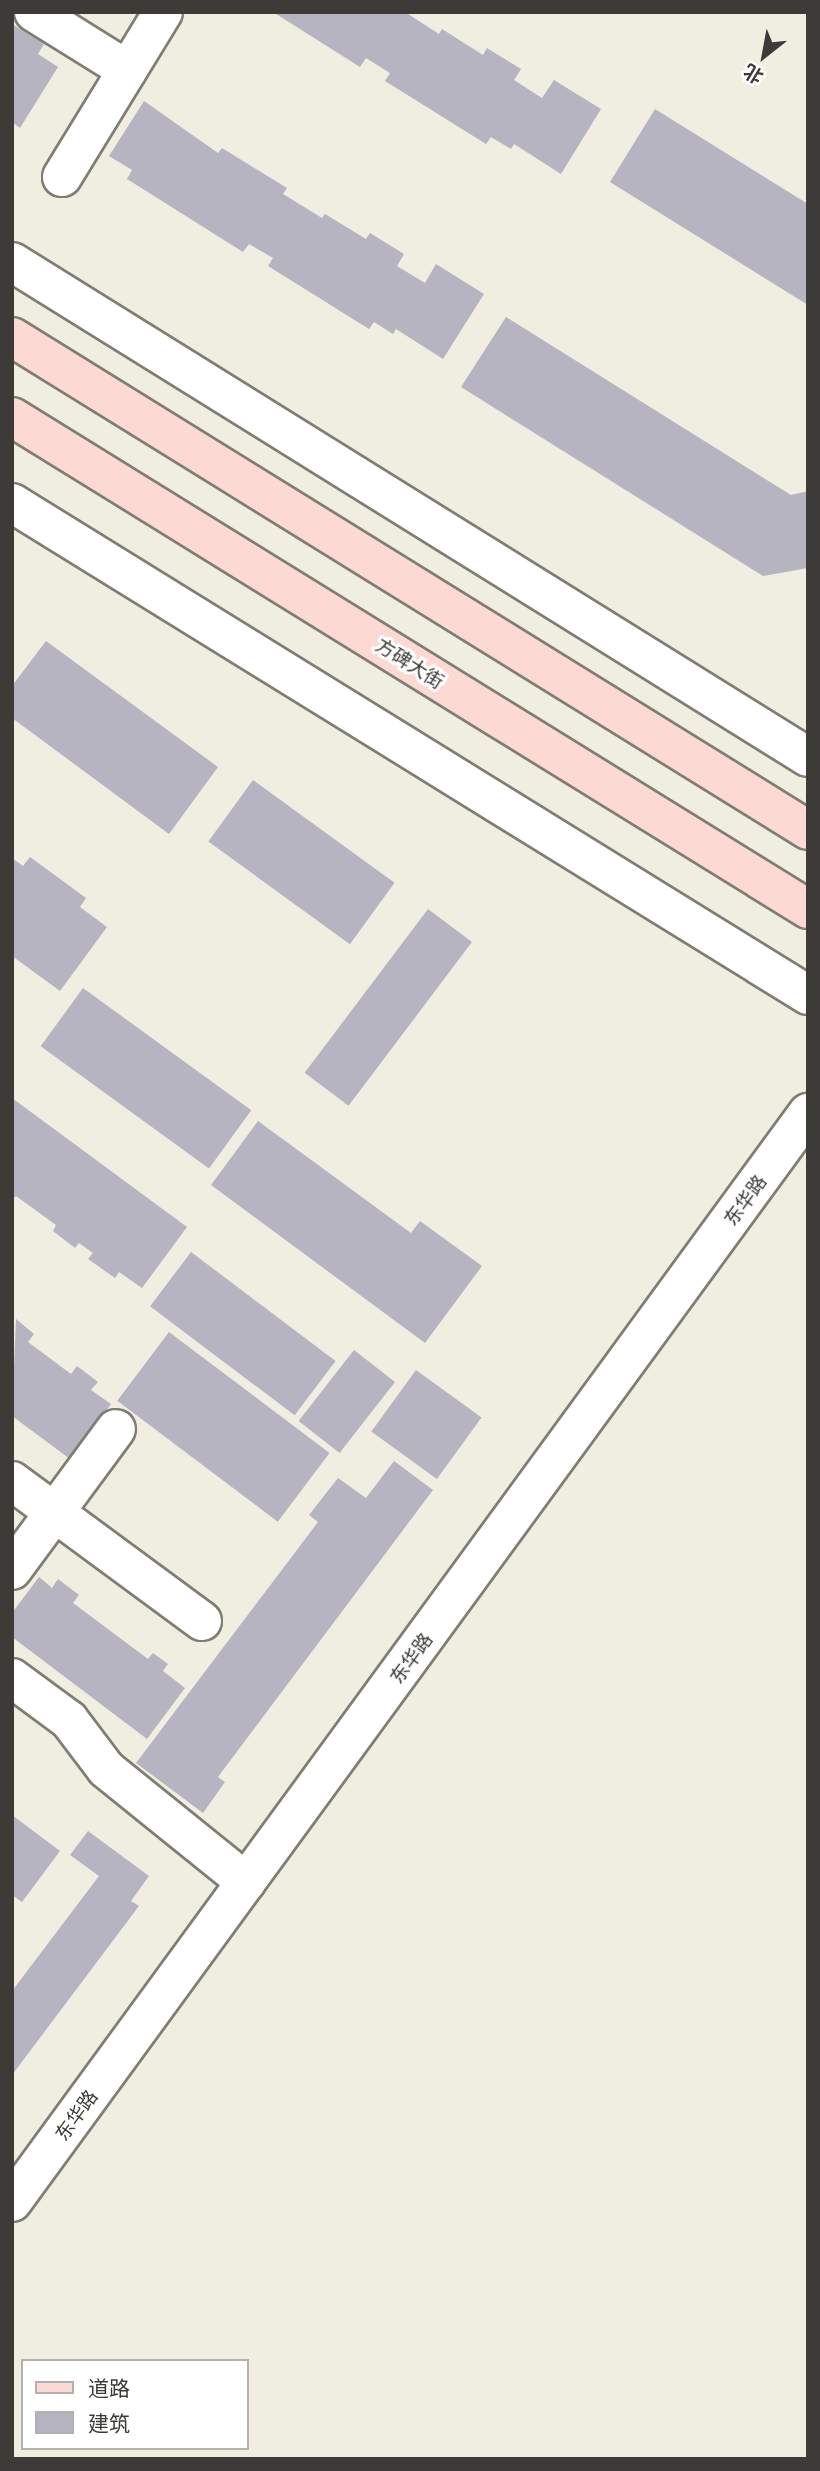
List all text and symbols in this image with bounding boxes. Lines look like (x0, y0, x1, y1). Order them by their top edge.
north arrow (729, 21, 799, 91)
text: 北 (737, 57, 769, 92)
street label: 方碑大街 (372, 633, 448, 693)
street label: 东华路 (719, 1170, 771, 1230)
street label: 东华路 (385, 1628, 437, 1688)
street label: 东华路 (50, 2085, 102, 2145)
legend (21, 2359, 248, 2450)
text: 道路 (88, 2372, 130, 2404)
text: 建筑 (88, 2407, 130, 2439)

